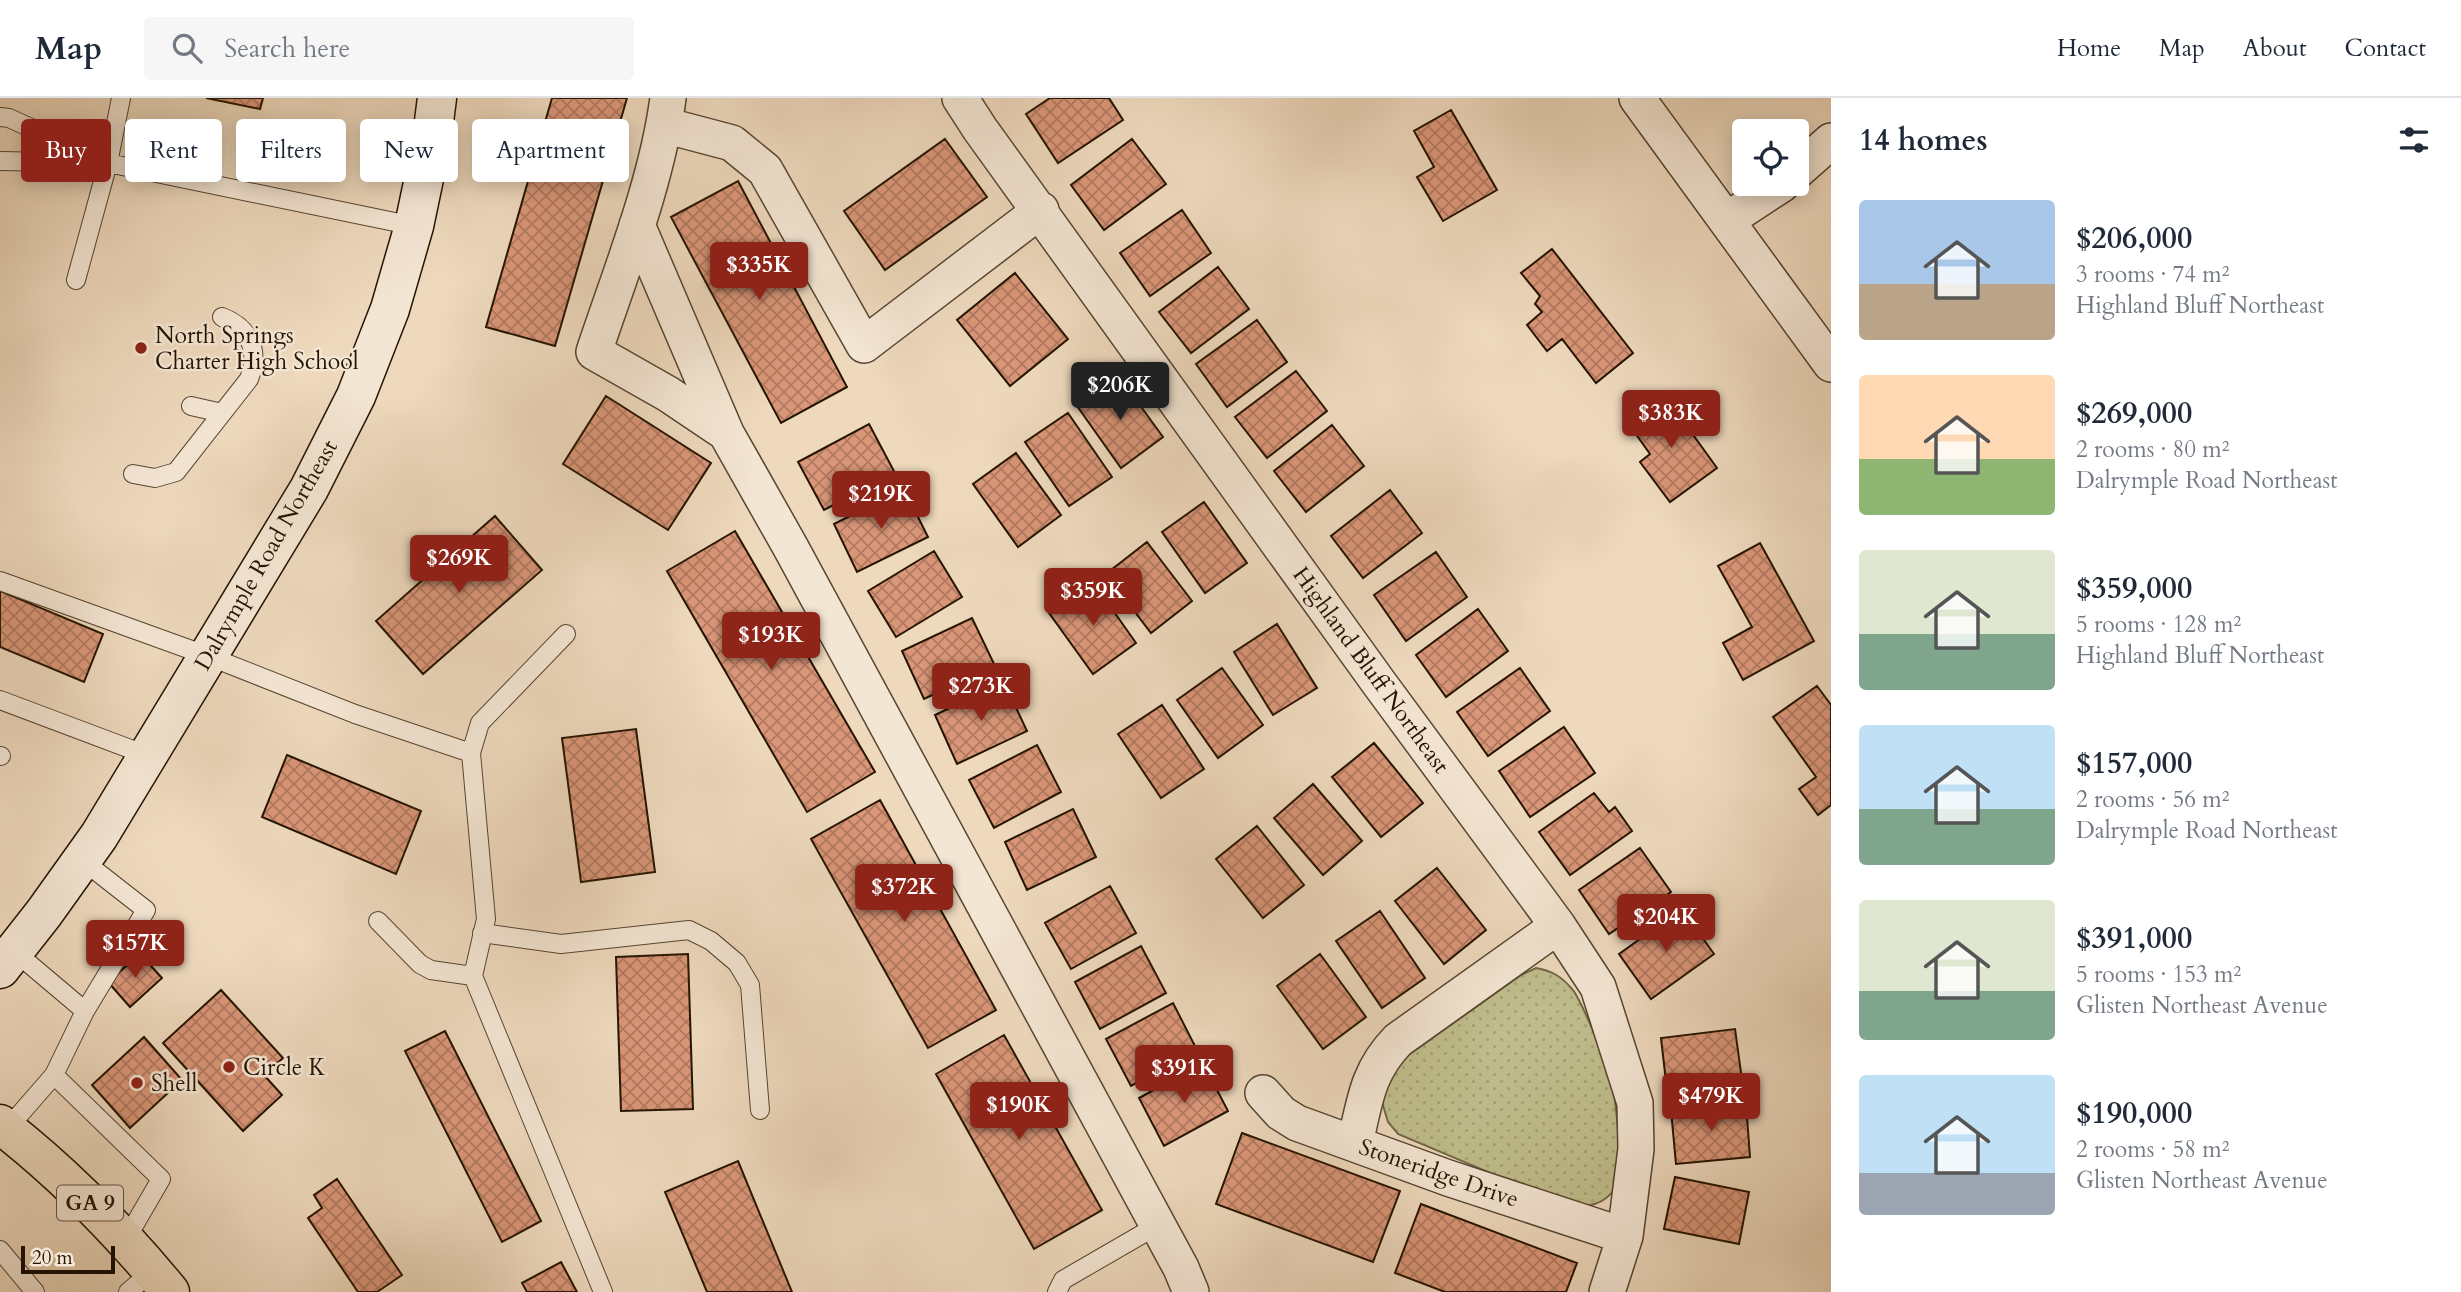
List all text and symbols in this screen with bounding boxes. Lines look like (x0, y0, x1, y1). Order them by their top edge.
search box (144, 17, 634, 80)
text: Map (35, 26, 102, 71)
icon: search (168, 29, 206, 67)
text: Search here (224, 31, 350, 66)
text: Home (2057, 32, 2121, 65)
text: Map (2159, 32, 2205, 65)
text: About (2243, 32, 2307, 65)
text: Contact (2345, 32, 2426, 65)
chip: Buy (21, 119, 111, 182)
chip: Rent (125, 119, 222, 182)
chip: Filters (236, 119, 346, 182)
chip: New (360, 119, 458, 182)
chip: Apartment (472, 119, 629, 182)
map controls (1732, 119, 1809, 196)
button: locate (1732, 119, 1809, 196)
text: 14 homes (1859, 120, 1988, 161)
icon: filters (2395, 121, 2433, 159)
text: $206,000 (2076, 218, 2192, 259)
icon: home (1915, 228, 1999, 312)
pin: $335K (710, 242, 808, 302)
text: $335K (726, 249, 792, 280)
text: 3 rooms · 74 m² (2076, 259, 2229, 290)
text: Highland Bluff Northeast (2076, 290, 2324, 321)
place label: North Springs Charter High School (155, 320, 359, 377)
marker: North Springs Charter High School (133, 340, 149, 356)
pin: $206K (1071, 362, 1169, 422)
text: $206K (1087, 369, 1153, 400)
pin: $383K (1622, 390, 1720, 450)
text: $269,000 (2076, 393, 2192, 434)
text: $383K (1638, 397, 1704, 428)
icon: home (1915, 403, 1999, 487)
street label: Dalrymple Road Northeast (187, 434, 345, 676)
text: 2 rooms · 80 m² (2076, 434, 2229, 465)
text: Dalrymple Road Northeast (2076, 465, 2338, 496)
pin: $219K (832, 472, 930, 531)
text: $219K (848, 478, 914, 509)
pin: $269K (410, 536, 508, 595)
text: $269K (426, 542, 492, 573)
street label: Highland Bluff Northeast (1285, 560, 1457, 780)
pin: $359K (1044, 568, 1142, 628)
text: $359,000 (2076, 568, 2192, 609)
text: $359K (1060, 575, 1126, 606)
icon: home (1915, 578, 1999, 662)
text: 5 rooms · 128 m² (2076, 609, 2241, 640)
pin: $193K (722, 612, 820, 672)
text: $193K (738, 619, 804, 650)
text: Highland Bluff Northeast (2076, 640, 2324, 671)
pin: $273K (932, 664, 1030, 723)
text: $273K (948, 670, 1014, 701)
text: $157,000 (2076, 743, 2192, 784)
icon: home (1915, 753, 1999, 837)
text: 2 rooms · 56 m² (2076, 784, 2229, 815)
text: Dalrymple Road Northeast (2076, 815, 2338, 846)
pin: $372K (855, 864, 953, 924)
text: $372K (871, 871, 937, 902)
pin: $204K (1617, 894, 1715, 954)
text: $204K (1633, 901, 1699, 932)
text: $391,000 (2076, 918, 2192, 959)
pin: $157K (86, 920, 184, 980)
text: $157K (102, 927, 168, 958)
icon: home (1915, 928, 1999, 1012)
text: 5 rooms · 153 m² (2076, 959, 2241, 990)
text: Glisten Northeast Avenue (2076, 990, 2328, 1021)
pin: $391K (1135, 1046, 1233, 1105)
place label: Circle K (243, 1052, 326, 1083)
text: $391K (1151, 1052, 1217, 1083)
marker: Circle K (221, 1059, 237, 1075)
place label: Shell (151, 1068, 197, 1099)
pin: $479K (1662, 1074, 1760, 1133)
marker: Shell (129, 1075, 145, 1091)
text: $479K (1678, 1080, 1744, 1111)
pin: $190K (970, 1082, 1068, 1142)
text: $190K (986, 1089, 1052, 1120)
text: $190,000 (2076, 1093, 2192, 1134)
icon: home (1915, 1103, 1999, 1187)
street label: Stoneridge Drive (1355, 1131, 1523, 1215)
text: 2 rooms · 58 m² (2076, 1134, 2229, 1165)
text: Glisten Northeast Avenue (2076, 1165, 2328, 1196)
road number: GA 9 (57, 1186, 123, 1220)
scale bar (21, 1243, 116, 1275)
text: 20 m (32, 1245, 73, 1271)

